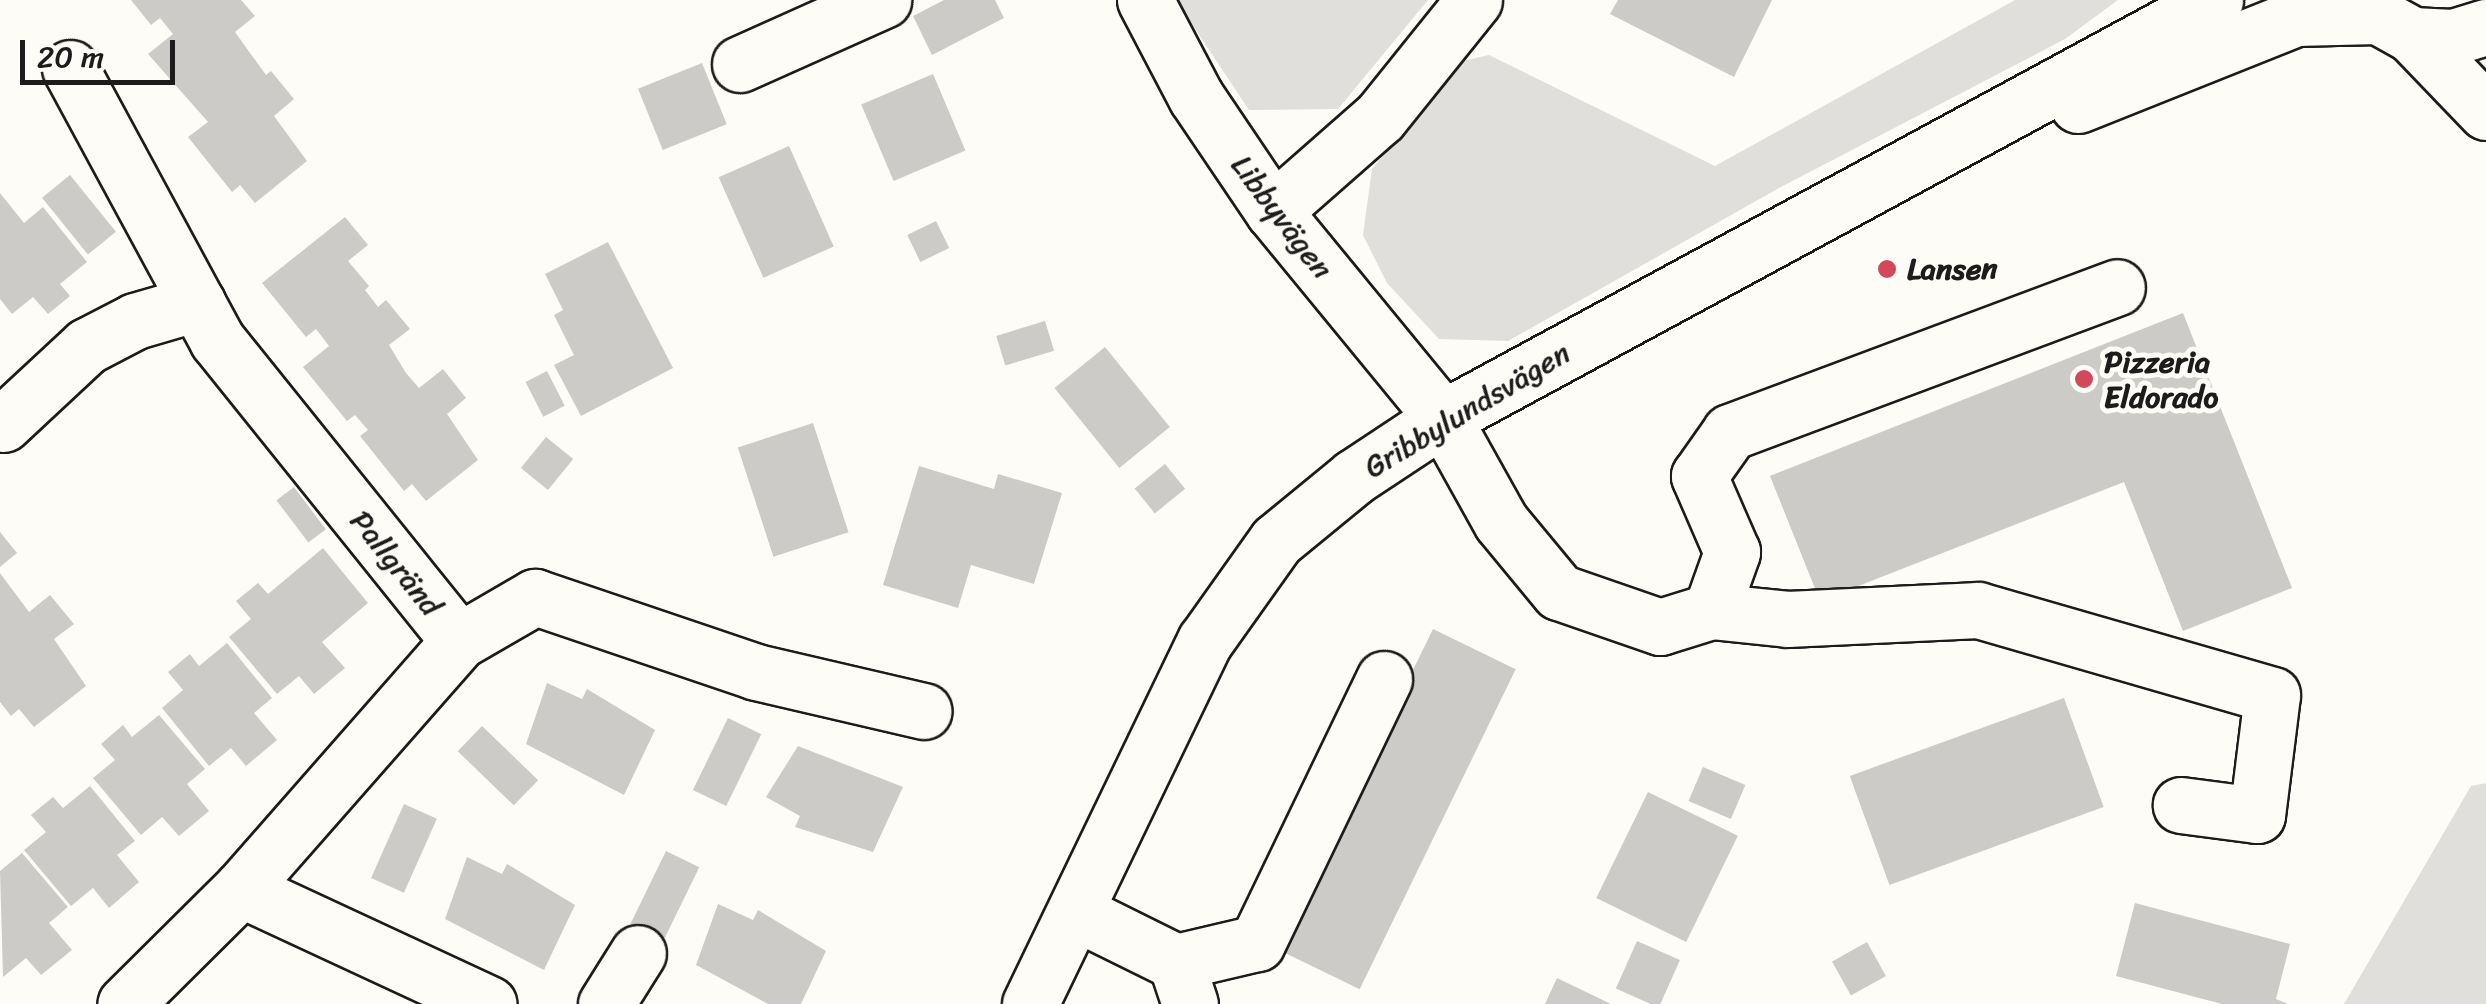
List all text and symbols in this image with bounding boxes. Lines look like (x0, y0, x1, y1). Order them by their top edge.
scale bar (25, 20, 180, 82)
text: 20 m (37, 30, 104, 84)
street label: Libbyvägen (1224, 148, 1340, 286)
place label: Lansen (1907, 251, 1998, 287)
marker: Lansen (1876, 258, 1898, 280)
street label: Gribbylundsvägen (1358, 335, 1576, 485)
place label: Pizzeria Eldorado (2104, 344, 2218, 414)
marker: Pizzeria Eldorado (2073, 368, 2095, 390)
street label: Pallgränd (343, 503, 449, 623)

